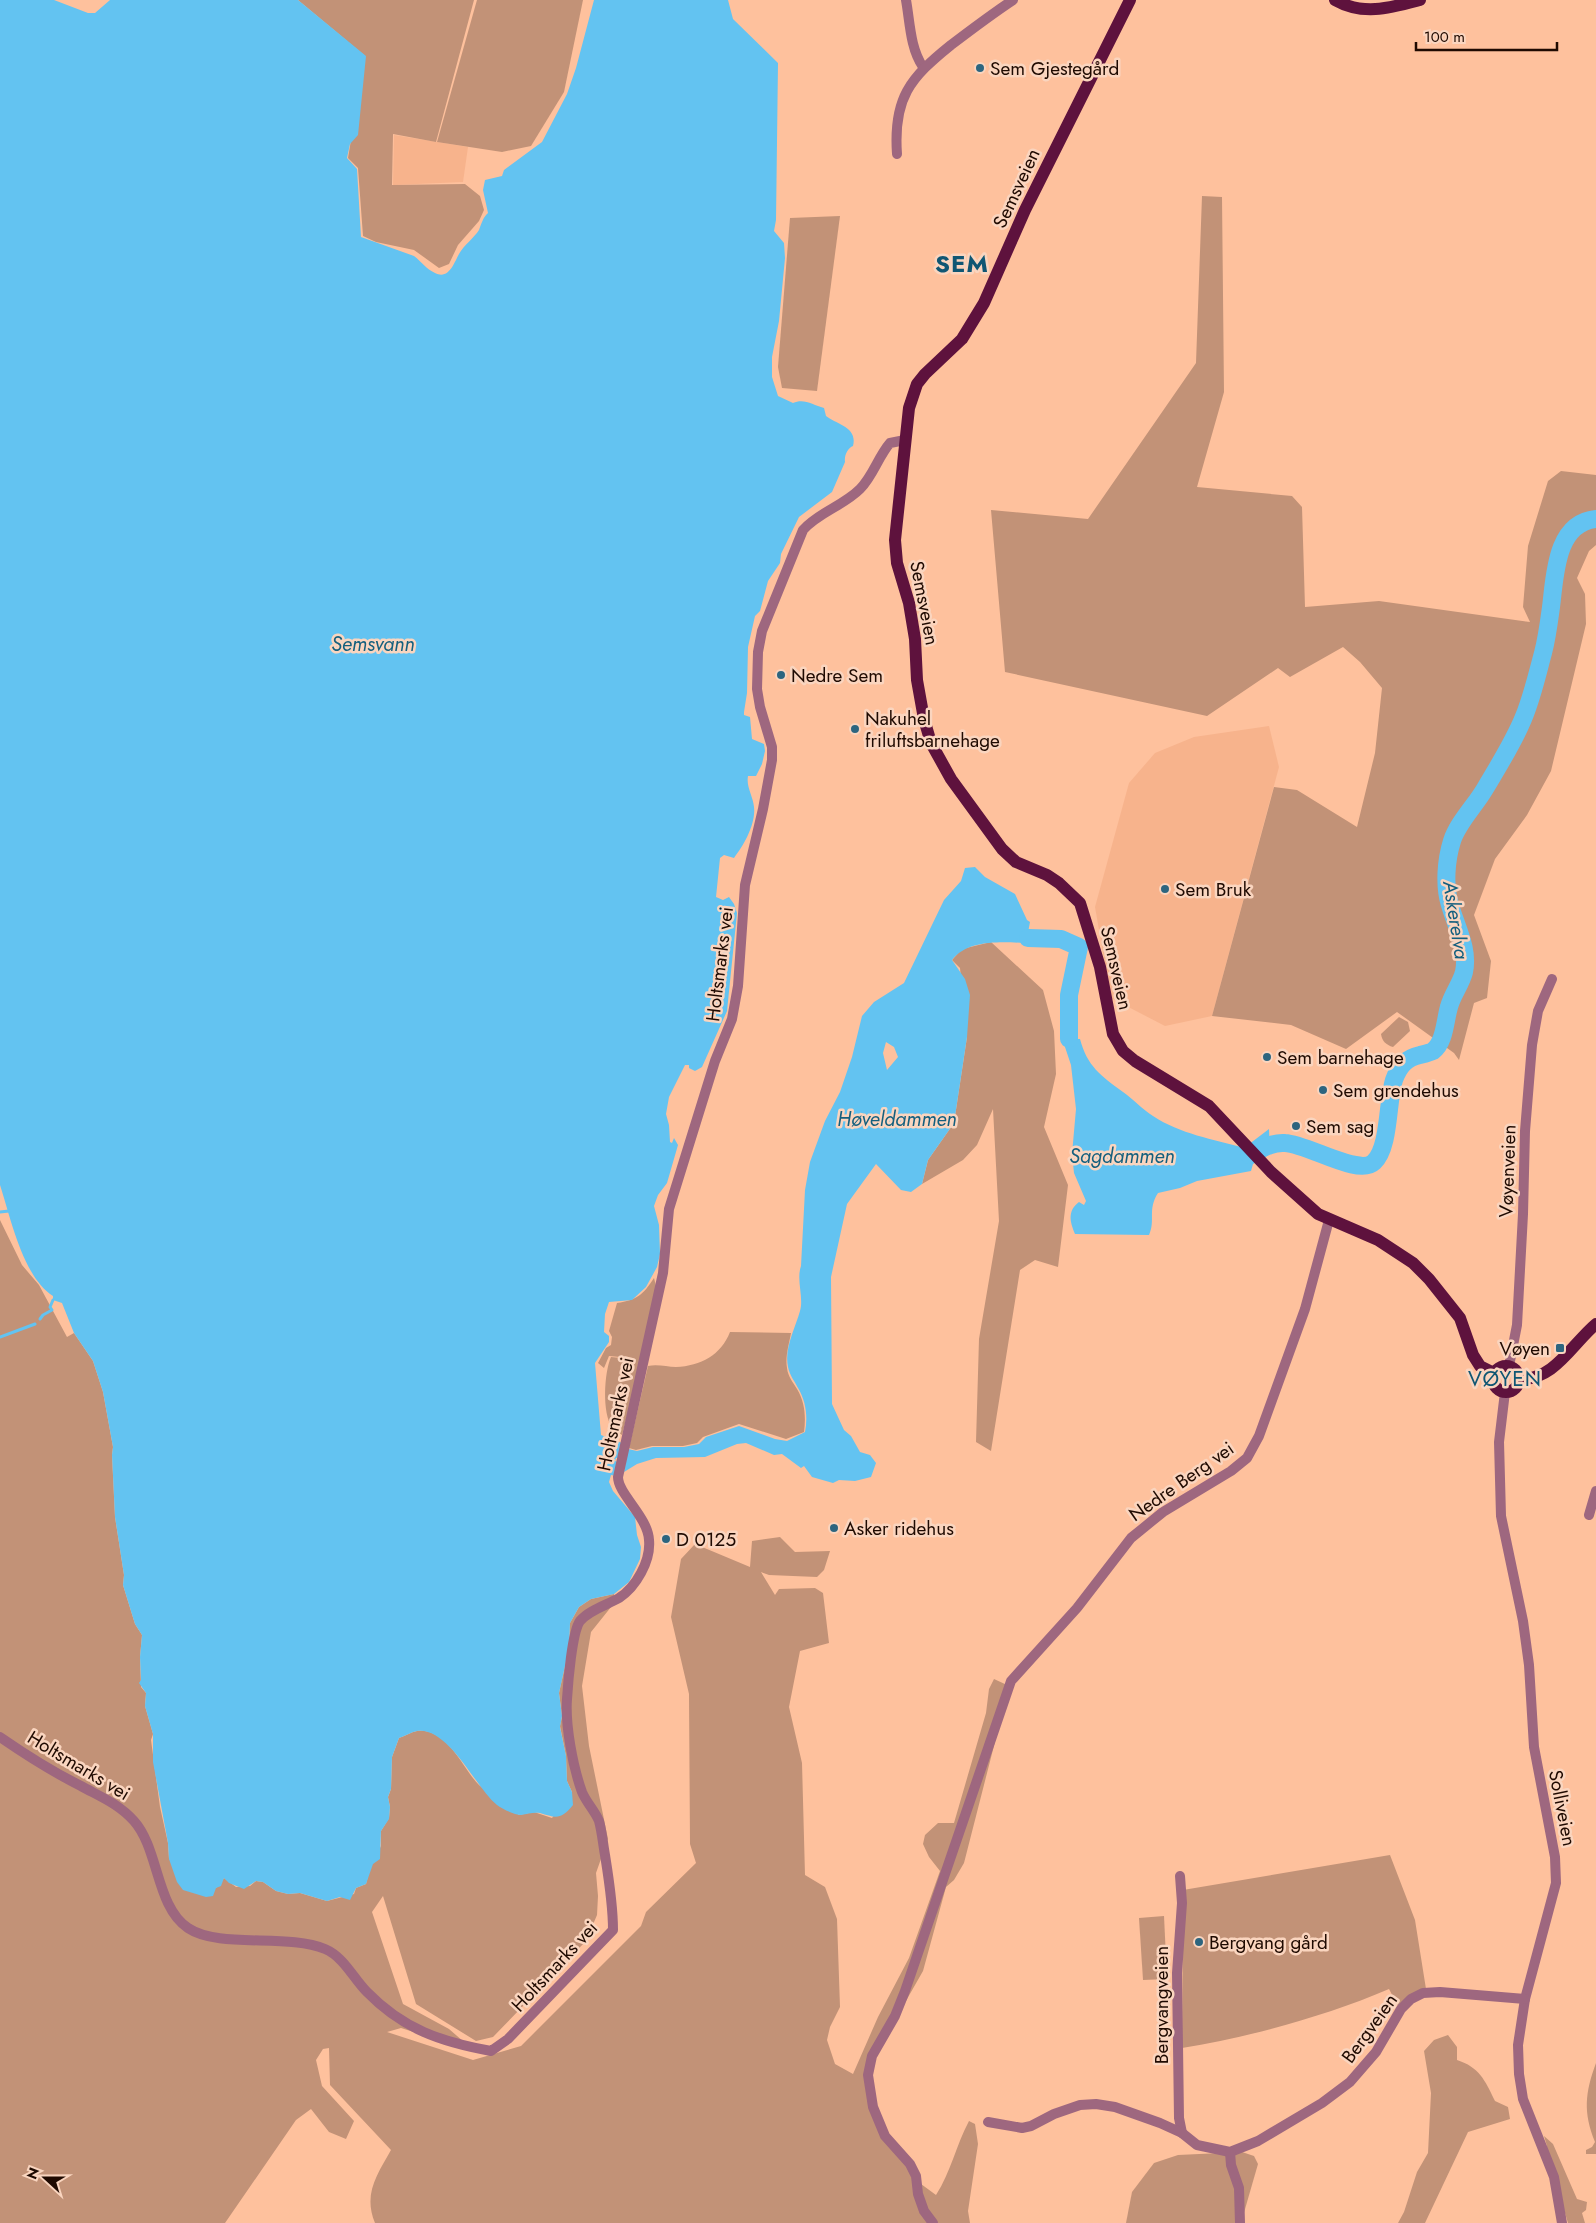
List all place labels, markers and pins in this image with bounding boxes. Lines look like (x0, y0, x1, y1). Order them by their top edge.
place label: Sem Gjestegård (990, 55, 1119, 82)
marker: Sem Gjestegård (974, 62, 986, 74)
place label: Nedre Sem (791, 662, 883, 689)
marker: Nedre Sem (775, 669, 787, 681)
place label: Nakuhel friluftsbarnehage (865, 705, 1000, 754)
marker: Nakuhel friluftsbarnehage (849, 723, 861, 735)
place label: Sem Bruk (1175, 876, 1252, 903)
marker: Sem Bruk (1159, 883, 1171, 895)
place label: Sem barnehage (1277, 1044, 1404, 1071)
marker: Sem barnehage (1261, 1051, 1273, 1063)
place label: Sem grendehus (1333, 1077, 1459, 1104)
marker: Sem grendehus (1317, 1084, 1329, 1096)
place label: Sem sag (1306, 1113, 1374, 1140)
marker: Sem sag (1290, 1120, 1302, 1132)
place label: Vøyen (1500, 1335, 1550, 1362)
marker: Vøyen (1554, 1342, 1566, 1354)
place label: Asker ridehus (844, 1515, 954, 1542)
marker: Asker ridehus (828, 1522, 840, 1534)
place label: D 0125 (676, 1526, 736, 1553)
marker: D 0125 (660, 1533, 672, 1545)
place label: Bergvang gård (1209, 1929, 1328, 1956)
marker: Bergvang gård (1193, 1936, 1205, 1948)

